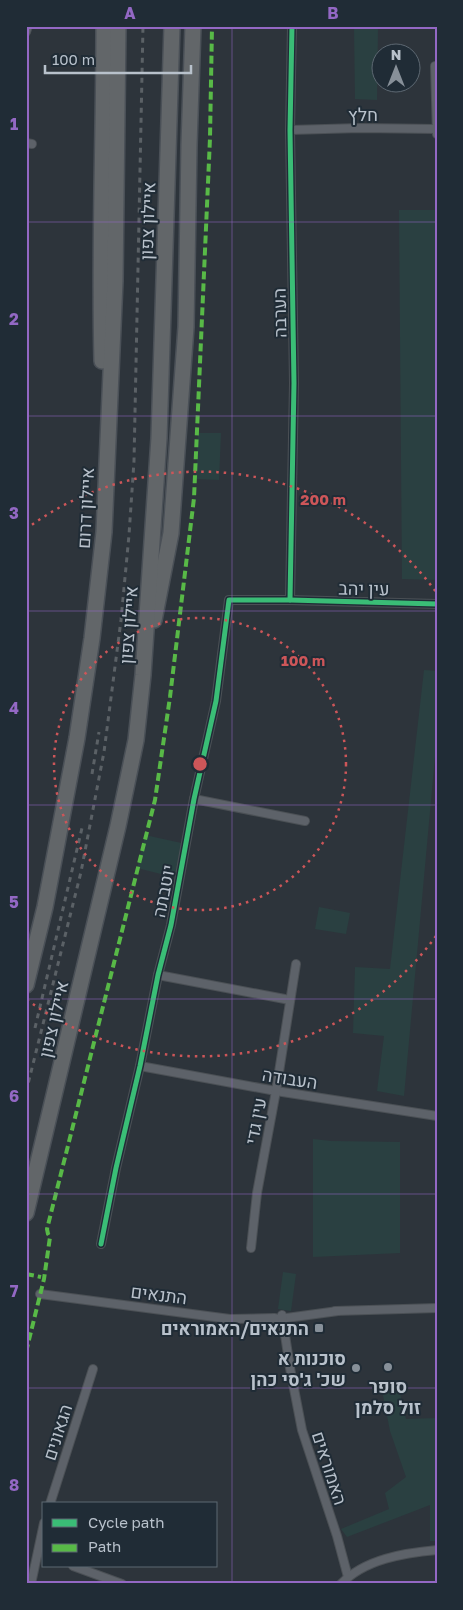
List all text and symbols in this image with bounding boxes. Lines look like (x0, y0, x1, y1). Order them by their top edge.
text: A (124, 3, 136, 23)
text: B (327, 3, 339, 23)
scale bar (45, 42, 191, 74)
north arrow (370, 42, 420, 92)
text: N (391, 46, 401, 63)
text: 100 m (52, 50, 95, 68)
street label: חלץ (348, 103, 378, 125)
text: 1 (10, 114, 18, 134)
street label: איילון צפון (135, 182, 159, 260)
street label: הערבה (268, 288, 290, 338)
text: 2 (9, 309, 19, 329)
street label: איילון דרום (72, 467, 98, 549)
text: 200 m (300, 490, 346, 508)
text: 3 (9, 503, 19, 523)
street label: עין יהב (338, 577, 390, 599)
street label: איילון צפון (114, 585, 142, 665)
text: 100 m (281, 651, 325, 669)
text: 4 (9, 698, 19, 718)
centre of rings (191, 755, 209, 773)
street label: יוטבתה (147, 863, 179, 919)
text: 5 (9, 892, 19, 912)
street label: איילון צפון (33, 978, 73, 1060)
street label: העבודה (261, 1063, 319, 1093)
text: 6 (9, 1086, 19, 1106)
street label: עין גדי (240, 1096, 270, 1146)
street label: התנאים (129, 1280, 189, 1308)
text: 7 (10, 1281, 19, 1301)
place label: התנאים/האמוראים (161, 1317, 309, 1339)
marker: התנאים/האמוראים (313, 1322, 325, 1334)
place label: סוכנות א שכ' ג'סי כהן (251, 1347, 346, 1390)
marker: סופר זול סלמן (382, 1361, 394, 1373)
marker: סוכנות א שכ' ג'סי כהן (350, 1362, 362, 1374)
place label: סופר זול סלמן (355, 1375, 421, 1418)
street label: הגאונים (38, 1401, 76, 1463)
street label: האמוראים (308, 1428, 352, 1508)
text: 8 (9, 1475, 19, 1495)
legend (42, 1502, 218, 1568)
text: Cycle path (88, 1513, 164, 1531)
text: Path (88, 1537, 121, 1555)

